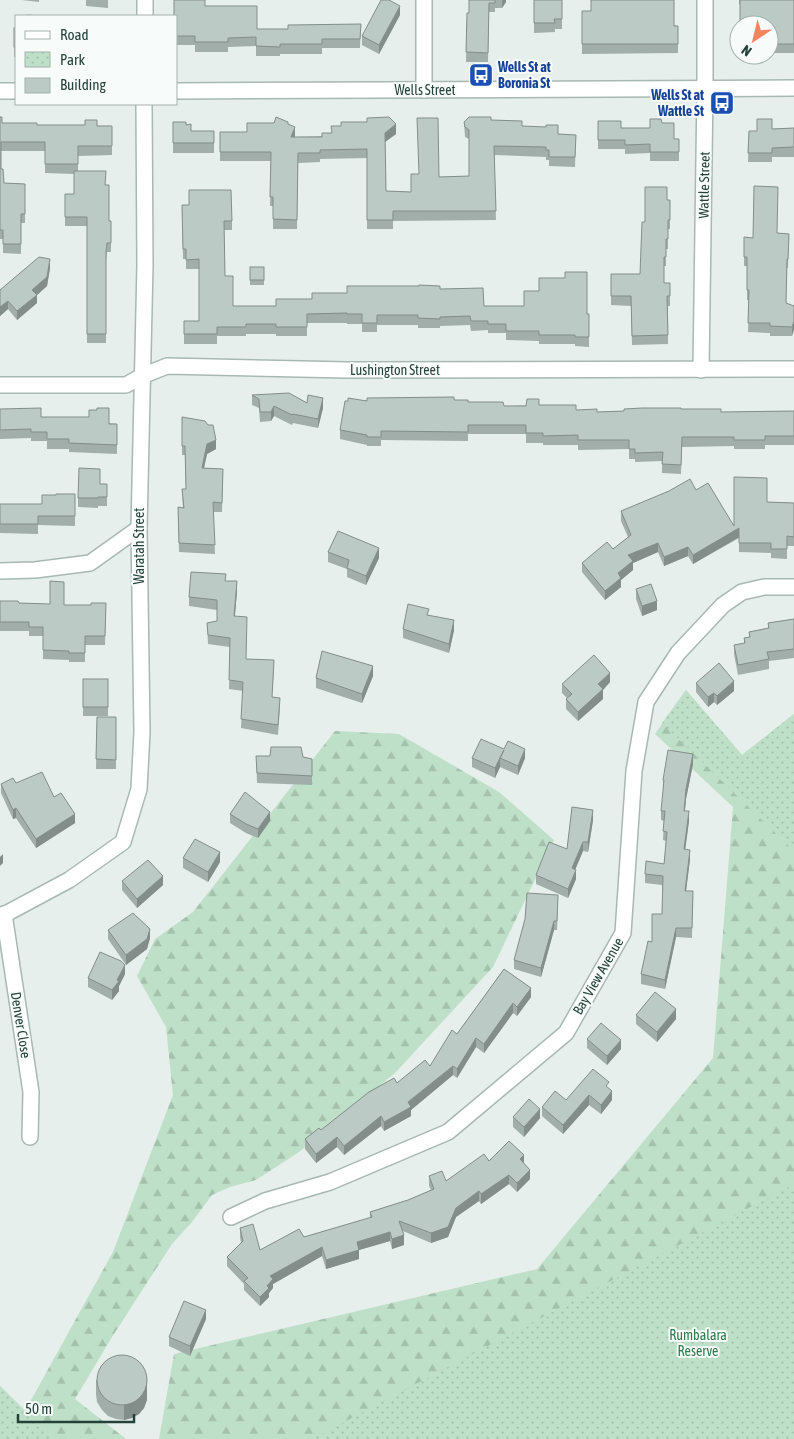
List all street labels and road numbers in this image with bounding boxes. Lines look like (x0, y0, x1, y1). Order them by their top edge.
street label: Wells Street (394, 82, 456, 98)
street label: Wattle Street (695, 151, 713, 219)
street label: Lushington Street (350, 362, 440, 378)
street label: Waratah Street (131, 508, 147, 584)
street label: Bay View Avenue (570, 935, 626, 1017)
street label: Denver Close (8, 991, 34, 1059)

